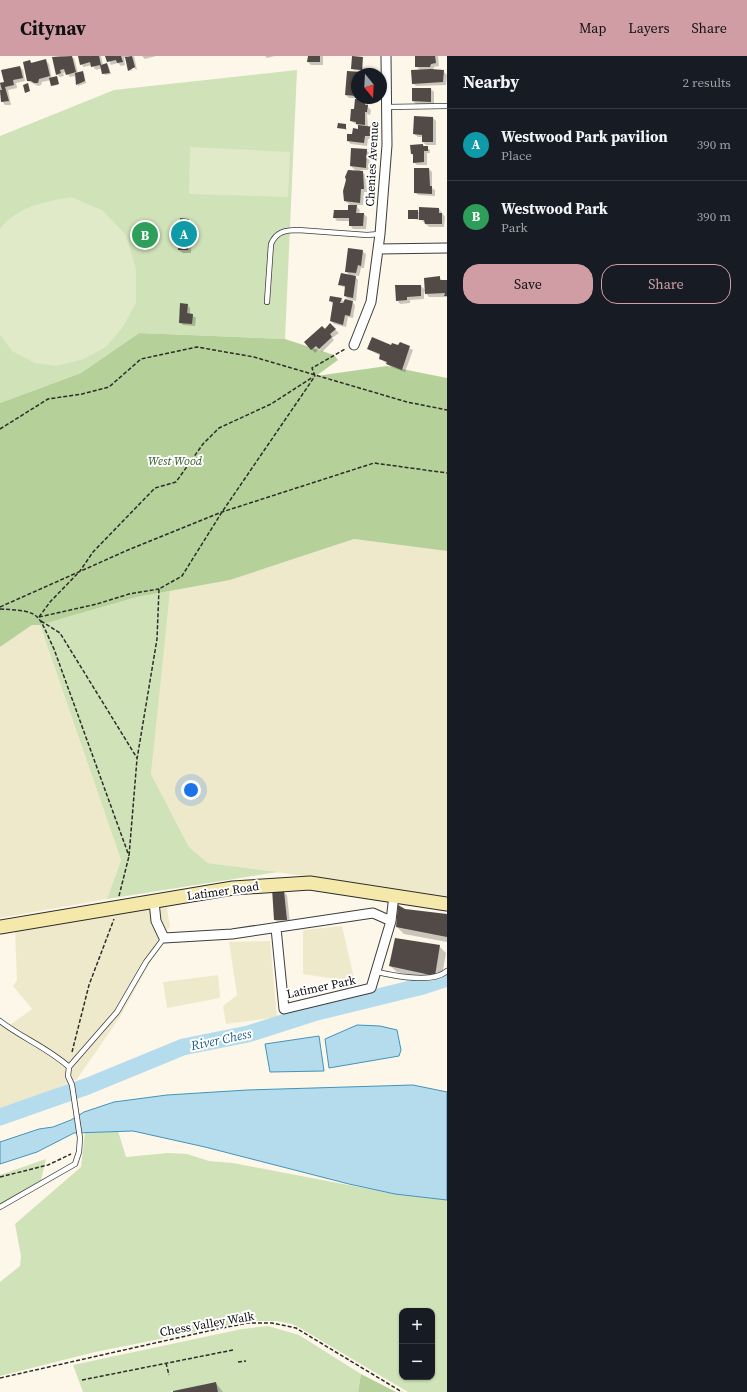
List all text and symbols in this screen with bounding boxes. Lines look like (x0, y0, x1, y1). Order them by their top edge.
text: Citynav (20, 15, 86, 41)
text: Map (579, 18, 606, 38)
text: Layers (628, 18, 670, 38)
text: Share (692, 18, 727, 38)
north arrow (351, 68, 387, 104)
text: Nearby (463, 70, 519, 94)
text: 2 results (683, 74, 731, 91)
street label: Chenies Avenue (362, 121, 382, 207)
text: Westwood Park pavilion (501, 126, 668, 147)
text: A (472, 136, 480, 153)
text: 390 m (697, 136, 731, 153)
text: Place (501, 147, 532, 164)
text: Westwood Park (501, 198, 608, 219)
text: B (472, 208, 480, 225)
text: 390 m (697, 208, 731, 225)
pin: A (171, 219, 197, 249)
text: Park (501, 219, 528, 236)
pin: B (132, 220, 158, 250)
button: Save (463, 264, 593, 304)
button: Share (601, 264, 731, 304)
park label: West Wood (148, 453, 203, 469)
your location (181, 780, 201, 800)
street label: Latimer Road (186, 878, 260, 904)
street label: Latimer Park (285, 972, 357, 1002)
water label: River Chess (188, 1025, 253, 1054)
street label: Chess Valley Walk (158, 1308, 256, 1340)
map controls (399, 1308, 435, 1380)
button: + (399, 1308, 435, 1344)
button: − (399, 1344, 435, 1380)

